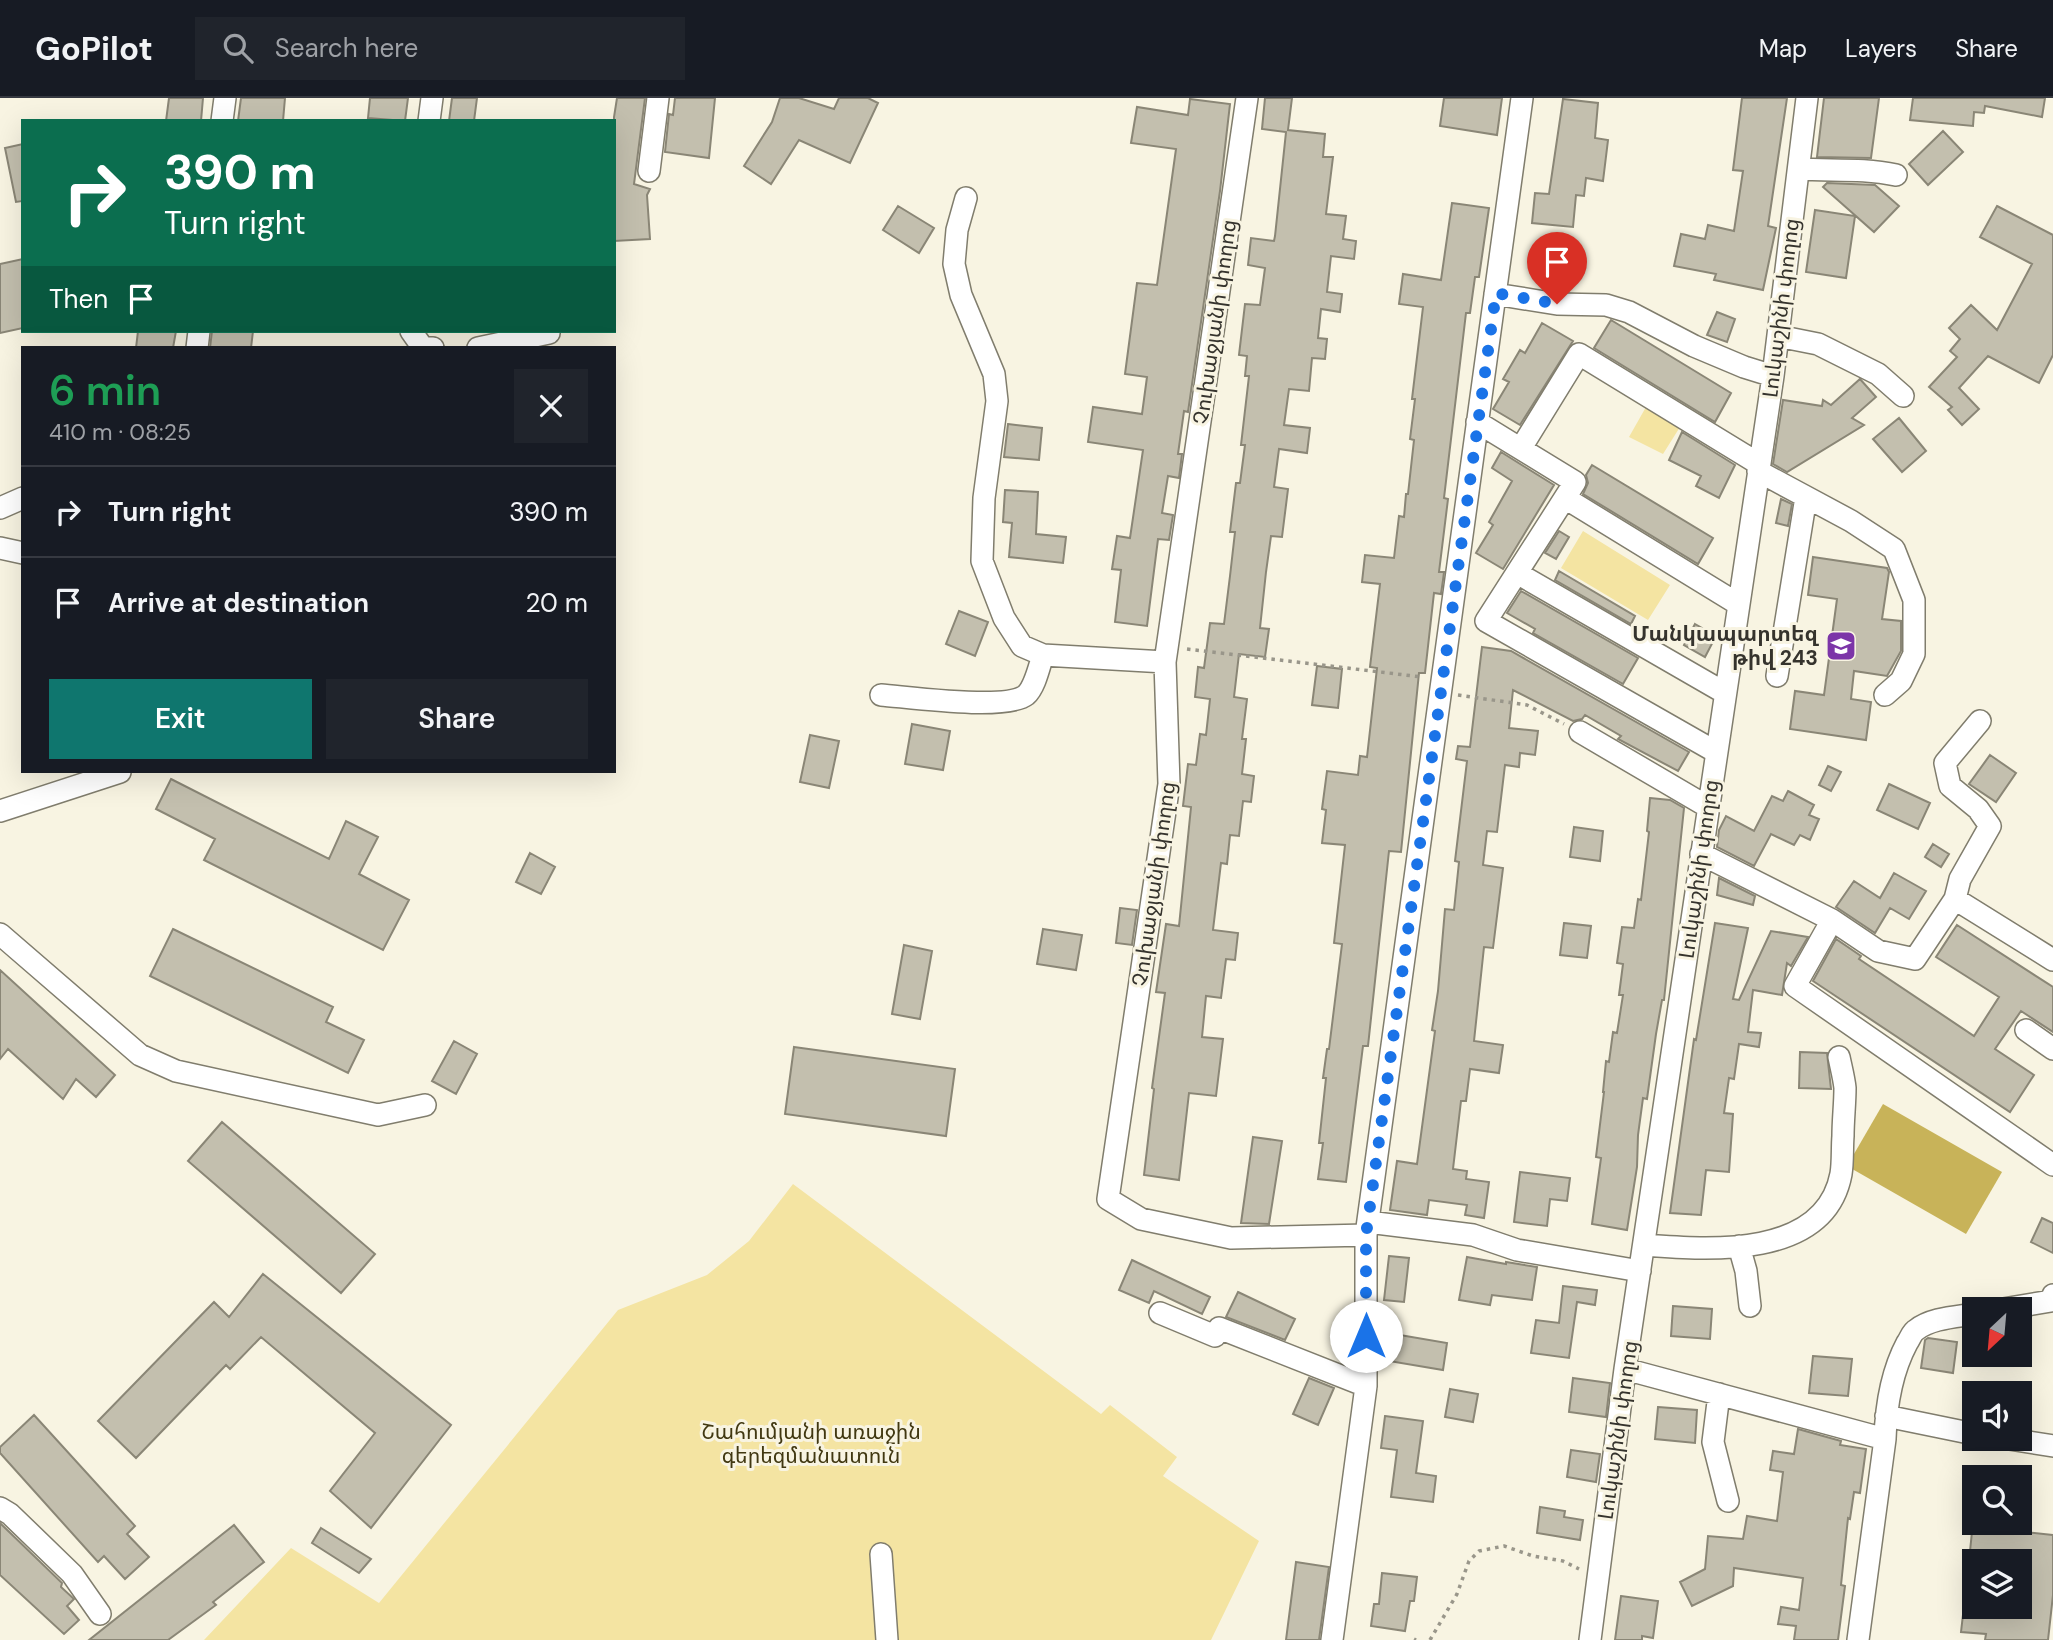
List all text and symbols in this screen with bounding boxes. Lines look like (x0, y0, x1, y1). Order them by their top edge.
search box (195, 17, 685, 80)
text: GoPilot (35, 27, 153, 70)
icon: search (219, 29, 257, 67)
text: Search here (275, 31, 418, 65)
text: Map (1759, 33, 1807, 64)
text: Layers (1845, 33, 1917, 64)
text: Share (1955, 33, 2018, 64)
text: 390 m (164, 140, 316, 204)
icon: right (49, 147, 140, 238)
text: Turn right (164, 202, 306, 244)
street label: Լուկաշինի փողոց (1756, 217, 1806, 399)
street label: Չուխաջյանի փողոց (1187, 218, 1243, 426)
pin (1527, 232, 1587, 304)
icon: arrive (1538, 243, 1576, 281)
icon: arrive (122, 280, 160, 318)
text: Then (49, 282, 108, 316)
text: 6 min (49, 363, 161, 418)
button: close (514, 369, 588, 443)
text: 410 m · 08:25 (49, 417, 191, 447)
icon: right (49, 493, 87, 531)
text: Turn right (108, 495, 232, 529)
text: 390 m (509, 495, 588, 529)
icon: arrive (49, 584, 87, 622)
text: Arrive at destination (108, 586, 369, 620)
text: 20 m (525, 586, 588, 620)
place label: Մանկապարտեզ թիվ 243 (1632, 620, 1819, 672)
school or university icon: Մանկապարտեզ թիվ 243 (1824, 629, 1858, 663)
button: Exit (49, 679, 312, 759)
button: Share (326, 679, 588, 759)
street label: Լուկաշինի փողոց (1673, 778, 1725, 960)
street label: Չուխաջյանի փողոց (1126, 780, 1182, 988)
north arrow (1962, 1297, 2032, 1367)
map controls (1962, 1297, 2032, 1619)
position arrow (1329, 1299, 1403, 1373)
street label: Լուկաշինի փողոց (1592, 1339, 1644, 1521)
button: sound (1962, 1381, 2032, 1451)
park label: Շահումյանի առաջին գերեզմանատուն (701, 1418, 921, 1470)
button: search (1962, 1465, 2032, 1535)
button: layers (1962, 1549, 2032, 1619)

